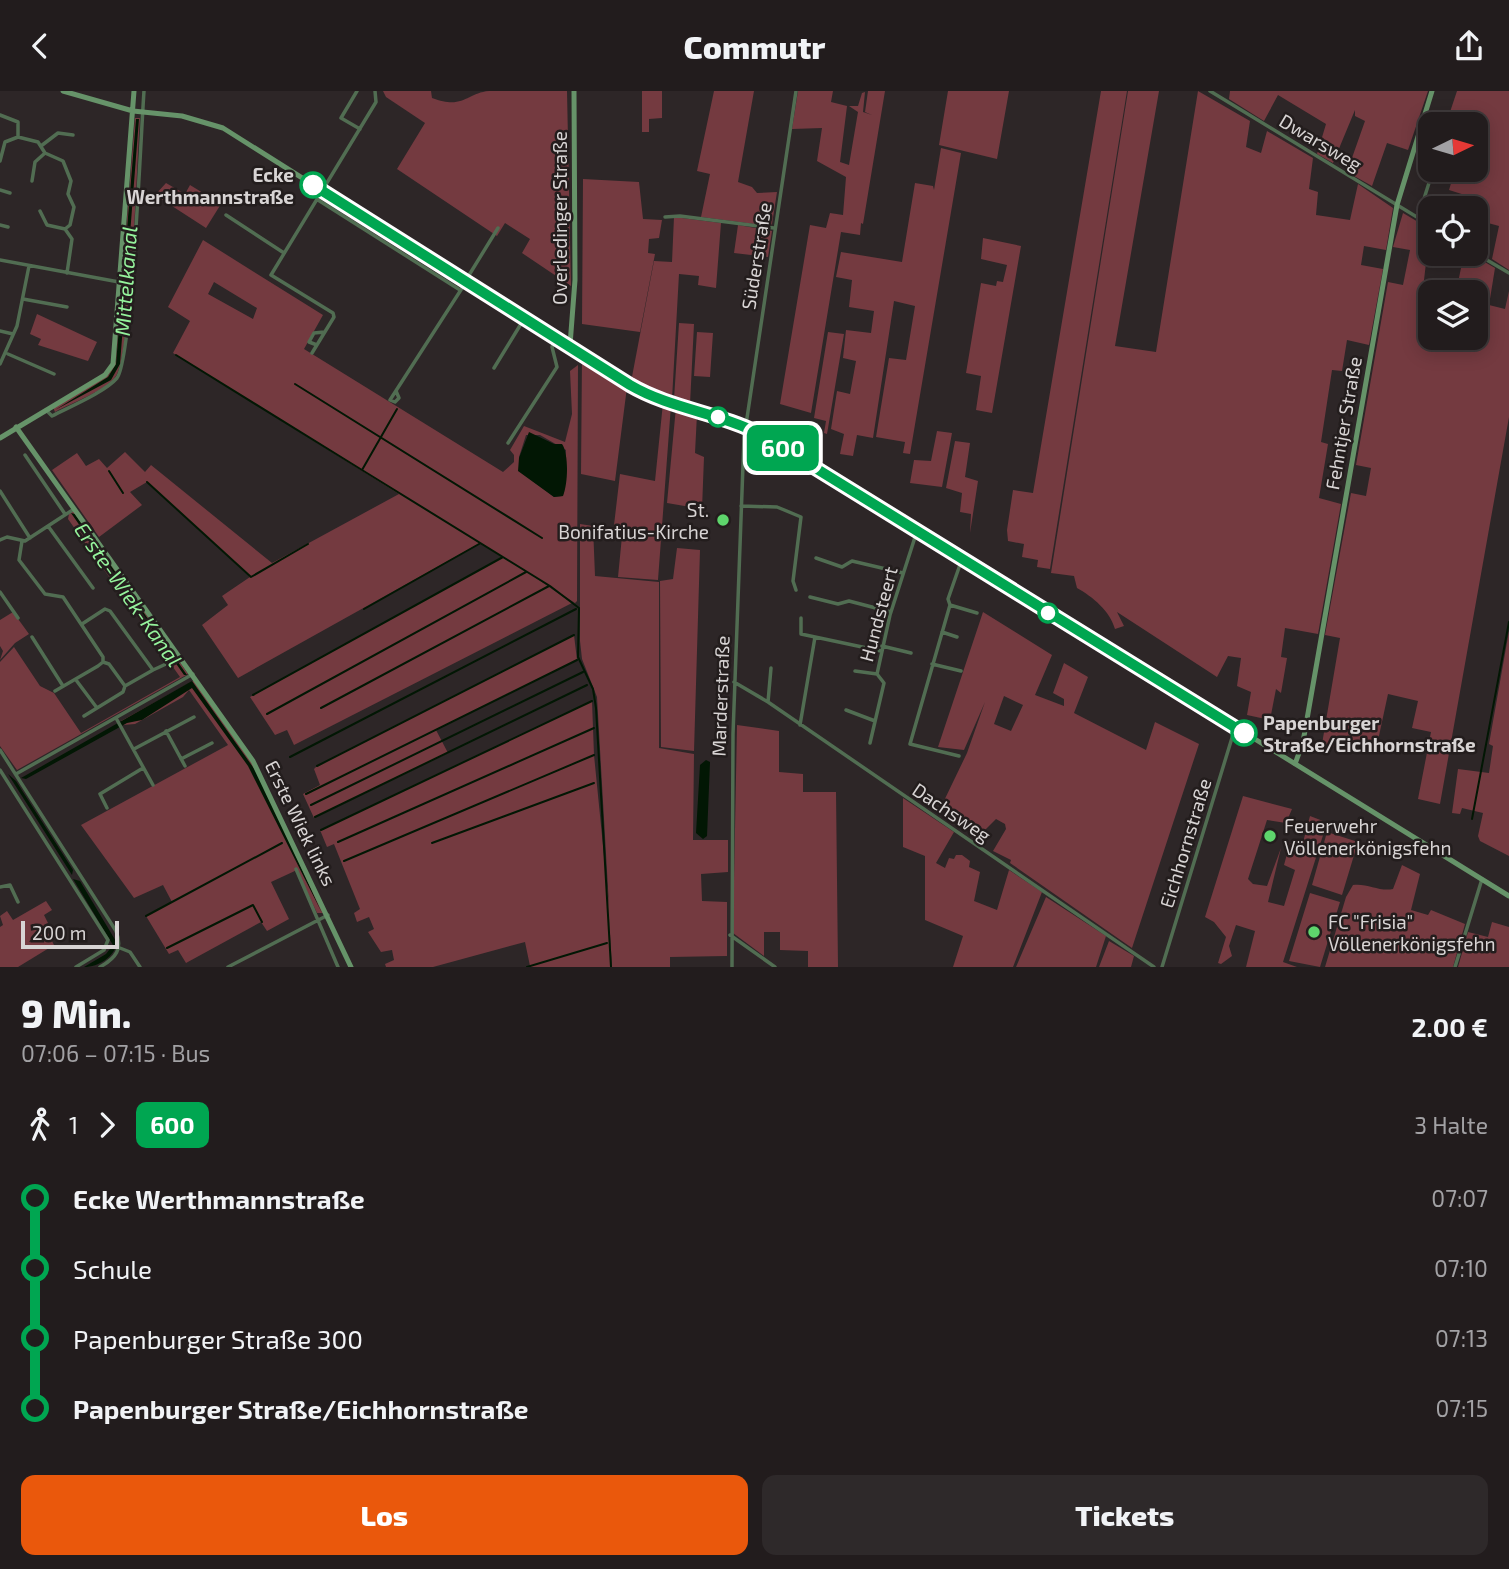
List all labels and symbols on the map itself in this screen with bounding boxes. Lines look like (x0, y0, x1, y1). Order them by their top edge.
street label: Dwarsweg (1276, 108, 1367, 176)
north arrow (1418, 112, 1488, 182)
street label: Overledinger Straße (548, 131, 571, 305)
place label: Ecke Werthmannstraße (126, 163, 294, 208)
marker: Ecke Werthmannstraße (300, 172, 326, 198)
street label: Süderstraße (736, 201, 776, 311)
water label: Mittelkanal (109, 225, 141, 337)
street label: Fehntjer Straße (1320, 355, 1366, 491)
unlabelled marker (708, 407, 728, 427)
line badge: 600 (743, 425, 823, 471)
place label: St. Bonifatius-Kirche (558, 498, 709, 543)
marker: St. Bonifatius-Kirche (715, 512, 731, 528)
water label: Erste-Wiek-Kanal (70, 517, 188, 671)
street label: Hundsteert (854, 564, 902, 664)
unlabelled marker (1038, 603, 1058, 623)
street label: Marderstraße (706, 635, 734, 757)
place label: Papenburger Straße/Eichhornstraße (1263, 711, 1476, 756)
marker: Papenburger Straße/Eichhornstraße (1231, 720, 1257, 746)
street label: Erste Wiek links (261, 757, 341, 889)
street label: Eichhornstraße (1154, 775, 1216, 911)
street label: Dachsweg (908, 777, 996, 847)
place label: Feuerwehr Völlenerkönigsfehn (1284, 814, 1452, 859)
marker: Feuerwehr Völlenerkönigsfehn (1262, 828, 1278, 844)
place label: FC "Frisia" Völlenerkönigsfehn (1328, 910, 1496, 955)
scale bar (21, 918, 119, 950)
marker: FC "Frisia" Völlenerkönigsfehn (1306, 924, 1322, 940)

